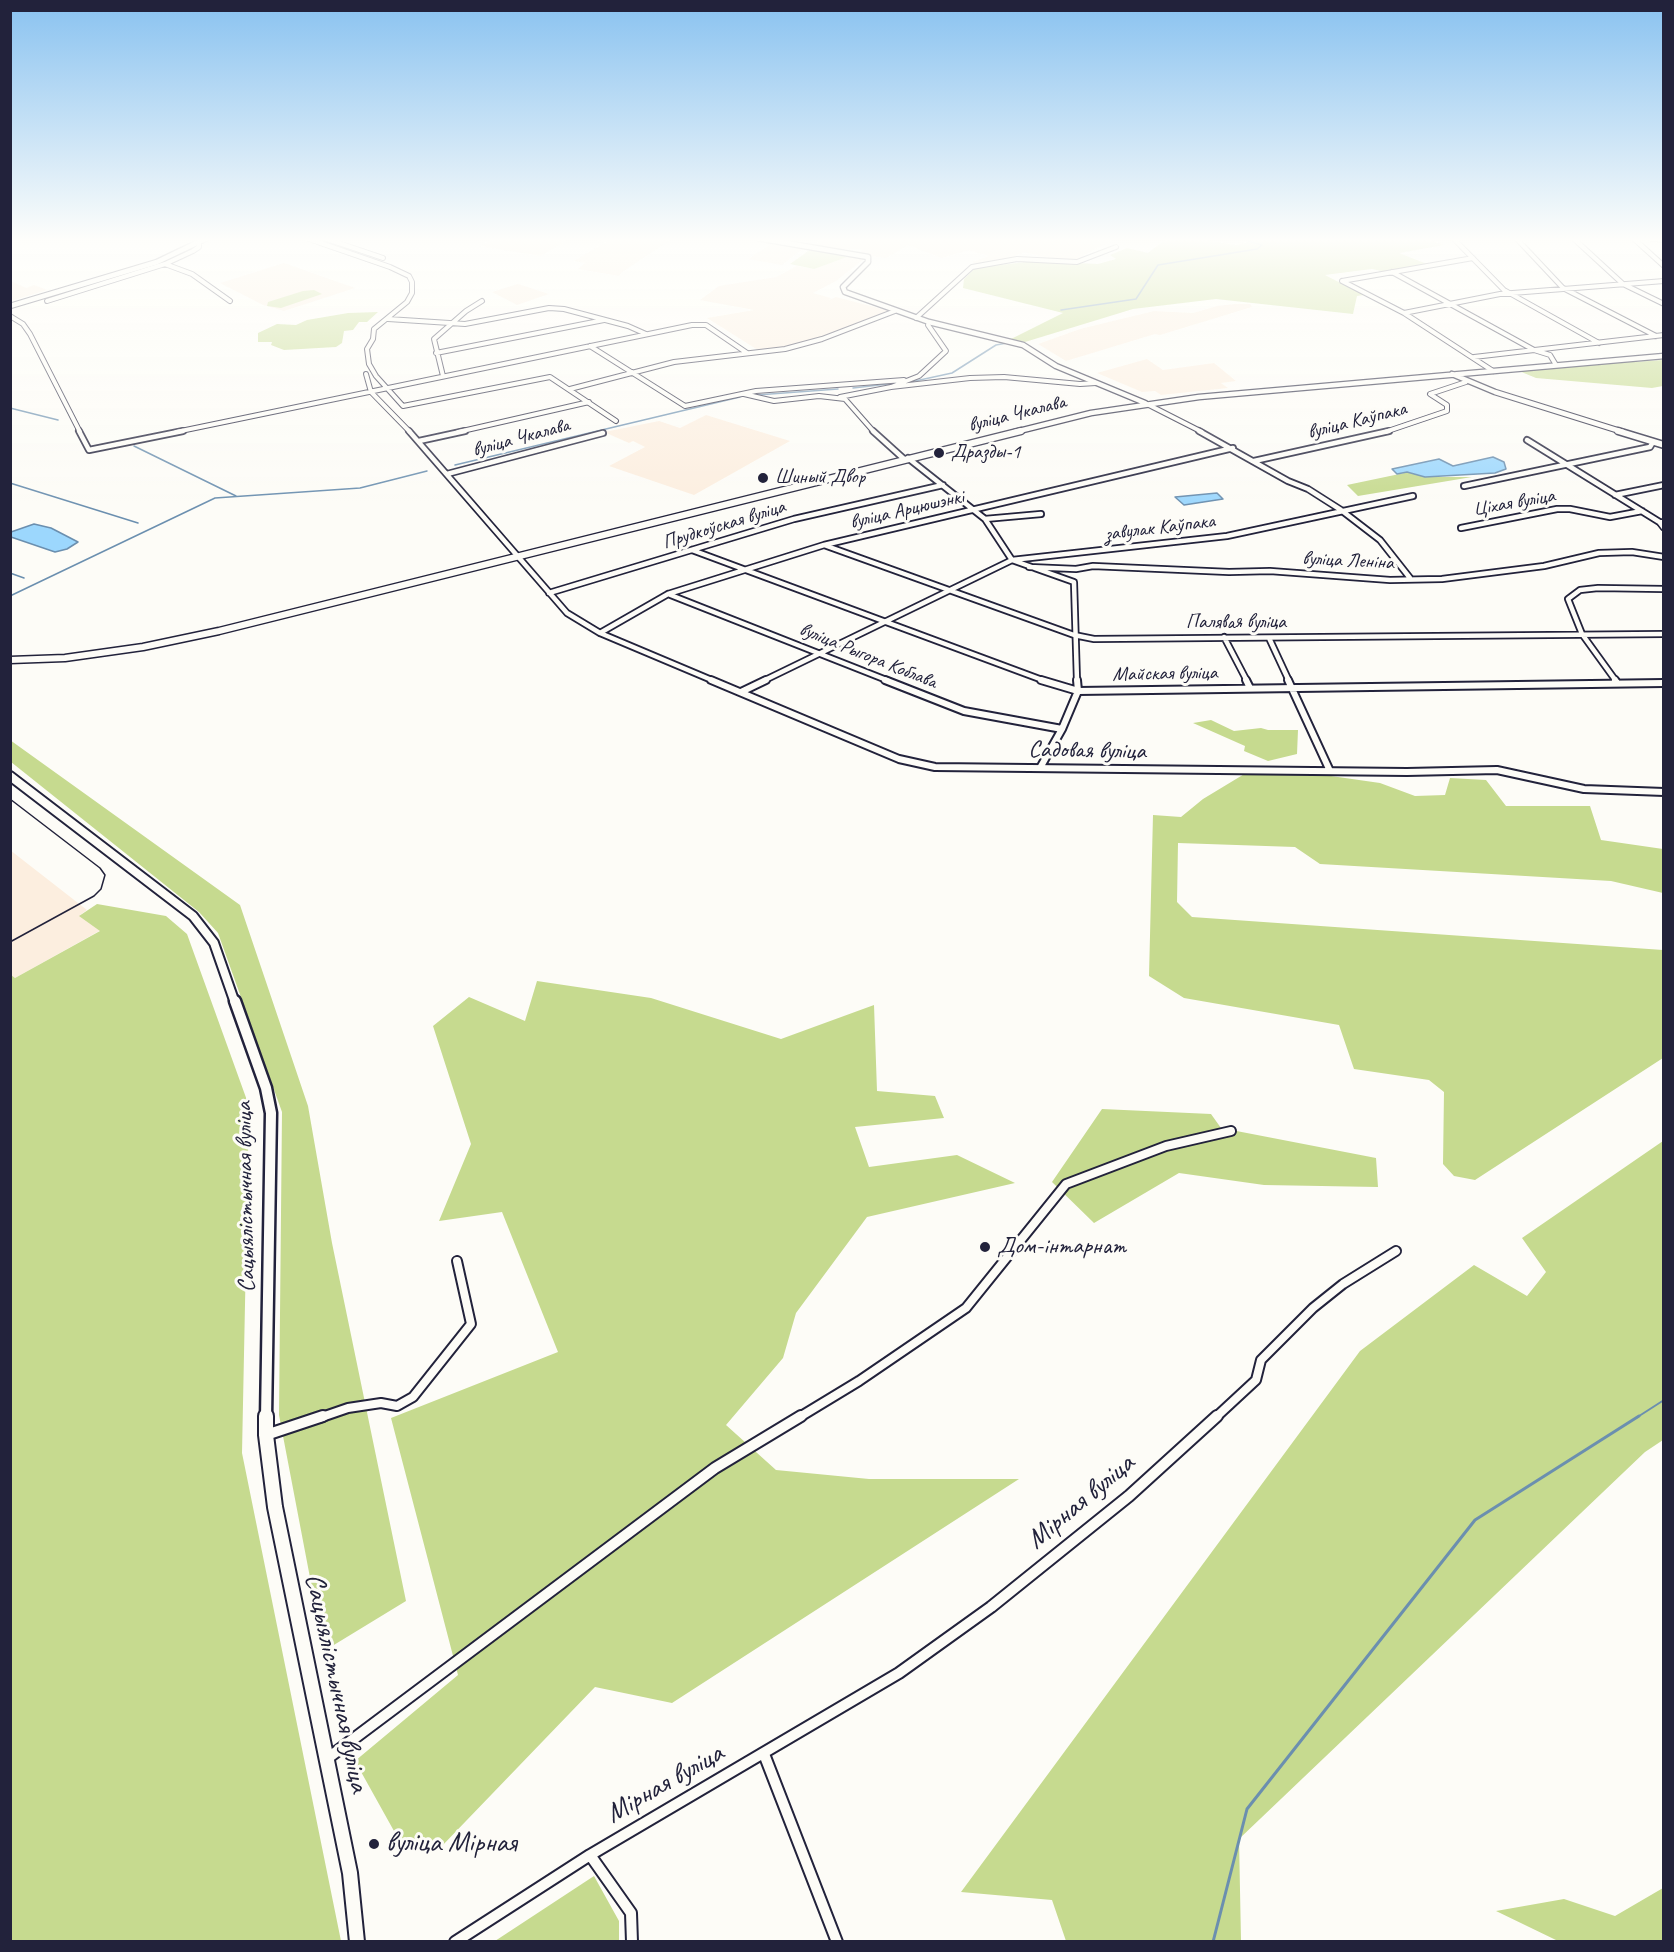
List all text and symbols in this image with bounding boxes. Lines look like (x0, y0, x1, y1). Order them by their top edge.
street label: вуліца Чкалава (966, 390, 1068, 438)
street label: вуліца Каўпака (1305, 397, 1409, 445)
street label: вуліца Чкалава (470, 414, 572, 462)
place label: Дразды-1 (951, 441, 1021, 465)
marker: Дразды-1 (932, 446, 946, 460)
place label: Шиный Двор (775, 466, 865, 490)
marker: Шиный Двор (756, 471, 770, 485)
street label: Ціхая вуліца (1471, 484, 1557, 522)
street label: вуліца Арцюшэнкі (848, 485, 966, 535)
street label: Прудкоўская вуліца (660, 495, 788, 555)
street label: завулак Каўпака (1104, 509, 1216, 547)
street label: вуліца Леніна (1302, 547, 1394, 575)
street label: Палявая вуліца (1186, 611, 1286, 635)
street label: вуліца Рыгора Коблава (796, 618, 940, 694)
street label: Майская вуліца (1112, 661, 1218, 687)
street label: Садовая вуліца (1028, 736, 1146, 766)
street label: Сацыялістычная вуліца (230, 1101, 262, 1293)
place label: Дом-інтарнат (997, 1233, 1126, 1261)
marker: Дом-інтарнат (978, 1240, 992, 1254)
street label: Мірная вуліца (1020, 1447, 1142, 1557)
street label: Сацыялістычная вуліца (296, 1571, 376, 1795)
street label: Мірная вуліца (600, 1737, 730, 1831)
place label: вуліца Мірная (386, 1827, 516, 1861)
marker: вуліца Мірная (367, 1837, 381, 1851)

